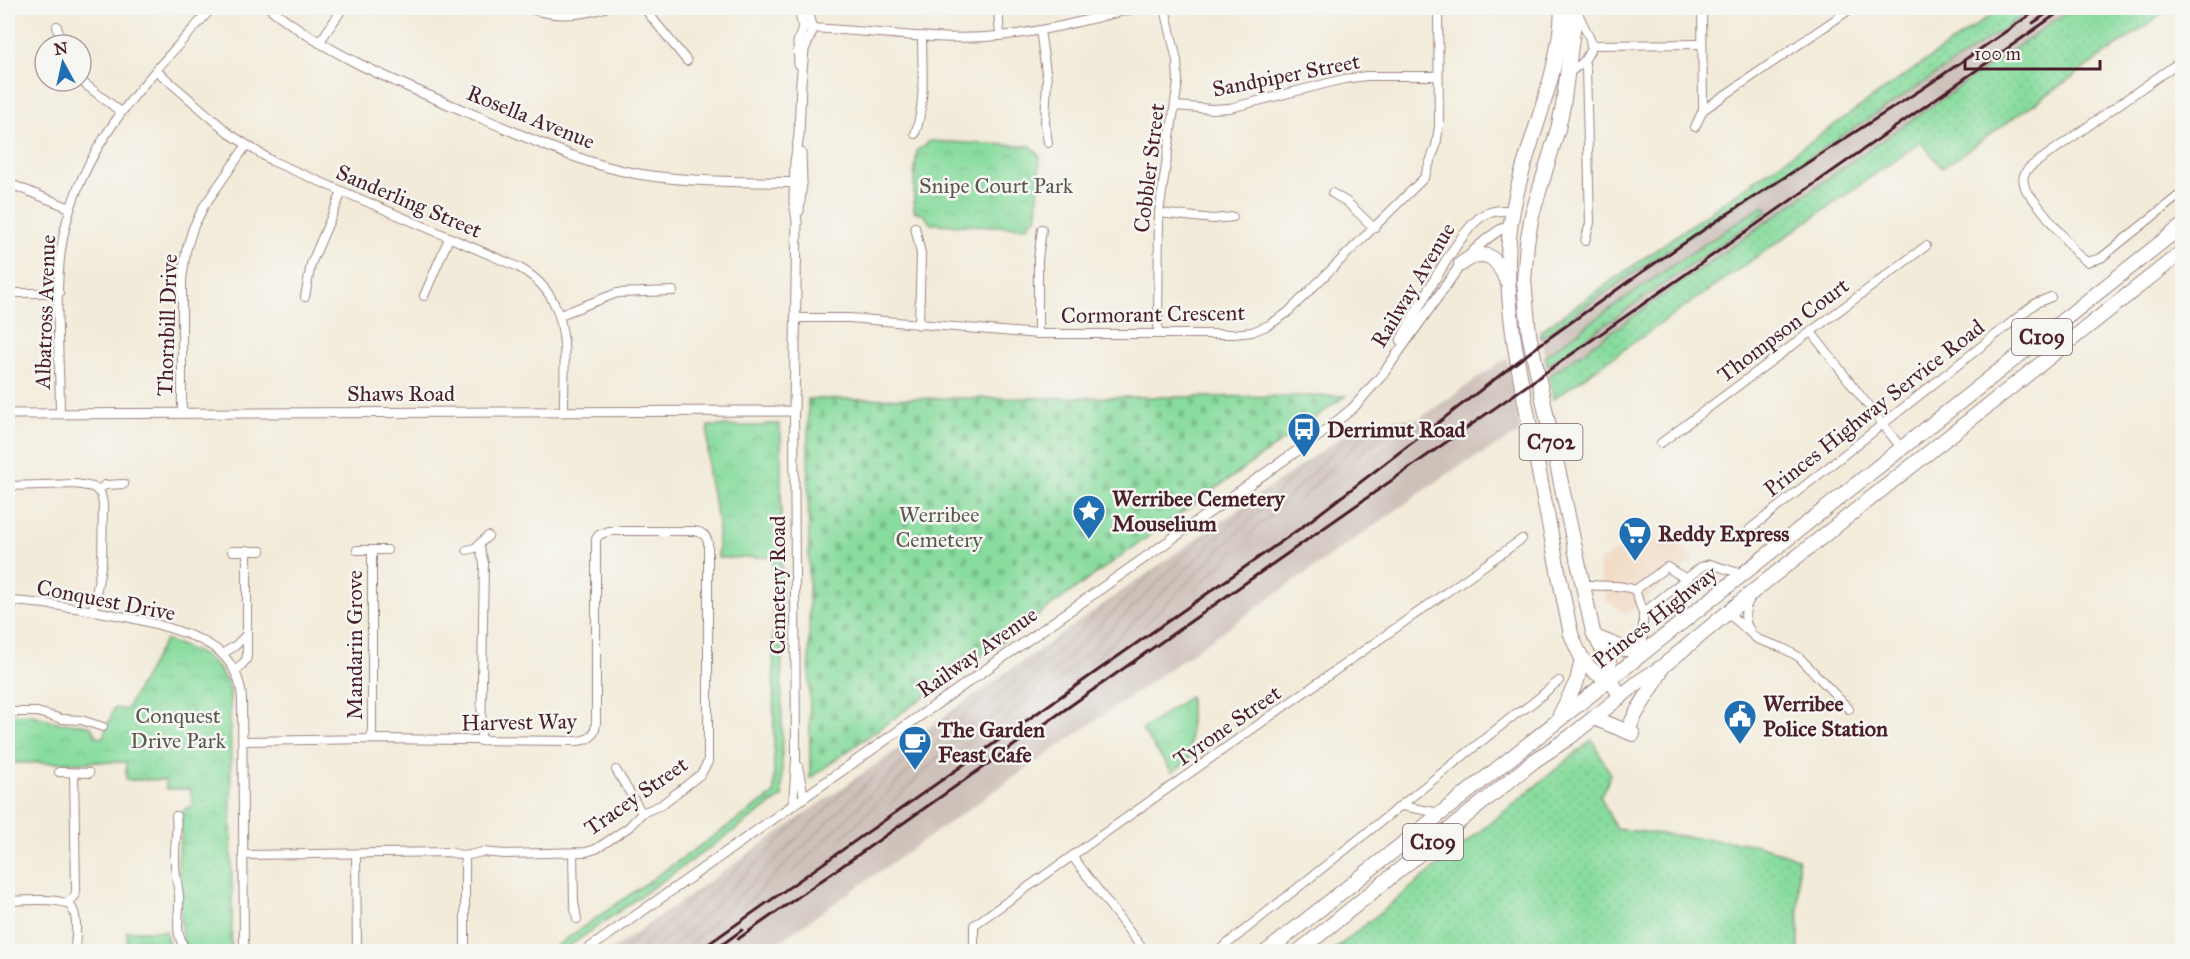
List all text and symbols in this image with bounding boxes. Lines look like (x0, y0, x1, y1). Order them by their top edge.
north arrow (33, 33, 93, 93)
scale bar (1965, 33, 2100, 71)
text: N (53, 38, 69, 59)
text: 100 m (1974, 43, 2021, 65)
street label: Sandpiper Street (1210, 47, 1362, 103)
street label: Rosella Avenue (463, 79, 599, 155)
street label: Cobbler Street (1128, 102, 1170, 234)
street label: Sanderling Street (332, 158, 486, 244)
park label: Snipe Court Park (919, 172, 1074, 199)
street label: Railway Avenue (1365, 218, 1461, 352)
street label: Albatross Avenue (29, 234, 61, 391)
street label: Thornbill Drive (151, 253, 183, 397)
street label: Thompson Court (1712, 272, 1854, 388)
street label: Cormorant Crescent (1061, 299, 1246, 329)
street label: Princes Highway Service Road (1758, 313, 1990, 503)
road number: C109 (2012, 319, 2072, 355)
street label: Shaws Road (347, 380, 455, 407)
bus stop icon: Derrimut Road (1286, 411, 1322, 458)
place label: Derrimut Road (1327, 416, 1466, 443)
road number: C702 (1520, 424, 1582, 460)
place label: Werribee Cemetery Mouselium (1112, 485, 1286, 537)
place icon: Werribee Cemetery Mouselium (1071, 493, 1107, 540)
park label: Werribee Cemetery (895, 501, 983, 553)
supermarket icon: Reddy Express (1617, 515, 1653, 562)
street label: Cemetery Road (764, 516, 791, 654)
place label: Reddy Express (1658, 520, 1789, 547)
street label: Princes Highway (1587, 559, 1723, 674)
street label: Mandarin Grove (341, 570, 368, 720)
street label: Conquest Drive (34, 573, 178, 627)
street label: Railway Avenue (912, 600, 1042, 704)
street label: Tyrone Street (1168, 679, 1286, 773)
place label: Werribee Police Station (1763, 690, 1888, 742)
public building icon: Werribee Police Station (1722, 698, 1758, 745)
park label: Conquest Drive Park (130, 702, 226, 754)
street label: Harvest Way (461, 707, 578, 737)
place label: The Garden Feast Cafe (937, 716, 1045, 768)
cafe icon: The Garden Feast Cafe (897, 724, 933, 771)
street label: Tracey Street (579, 750, 693, 842)
road number: C109 (1403, 824, 1463, 860)

